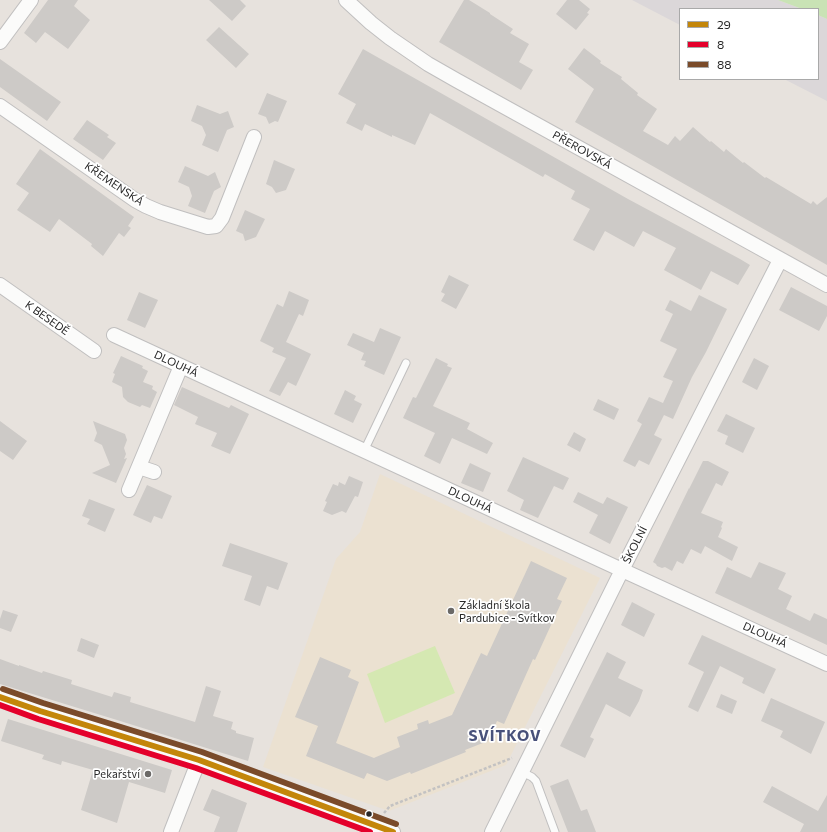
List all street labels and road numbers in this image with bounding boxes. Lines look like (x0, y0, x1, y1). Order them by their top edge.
street label: PŘEROVSKÁ (550, 128, 614, 172)
street label: KŘEMENSKÁ (82, 159, 146, 209)
street label: K BESEDĚ (22, 298, 72, 338)
street label: DLOUHÁ (152, 348, 200, 380)
street label: DLOUHÁ (446, 484, 494, 516)
street label: ŠKOLNÍ (620, 524, 650, 566)
street label: DLOUHÁ (741, 619, 789, 651)

